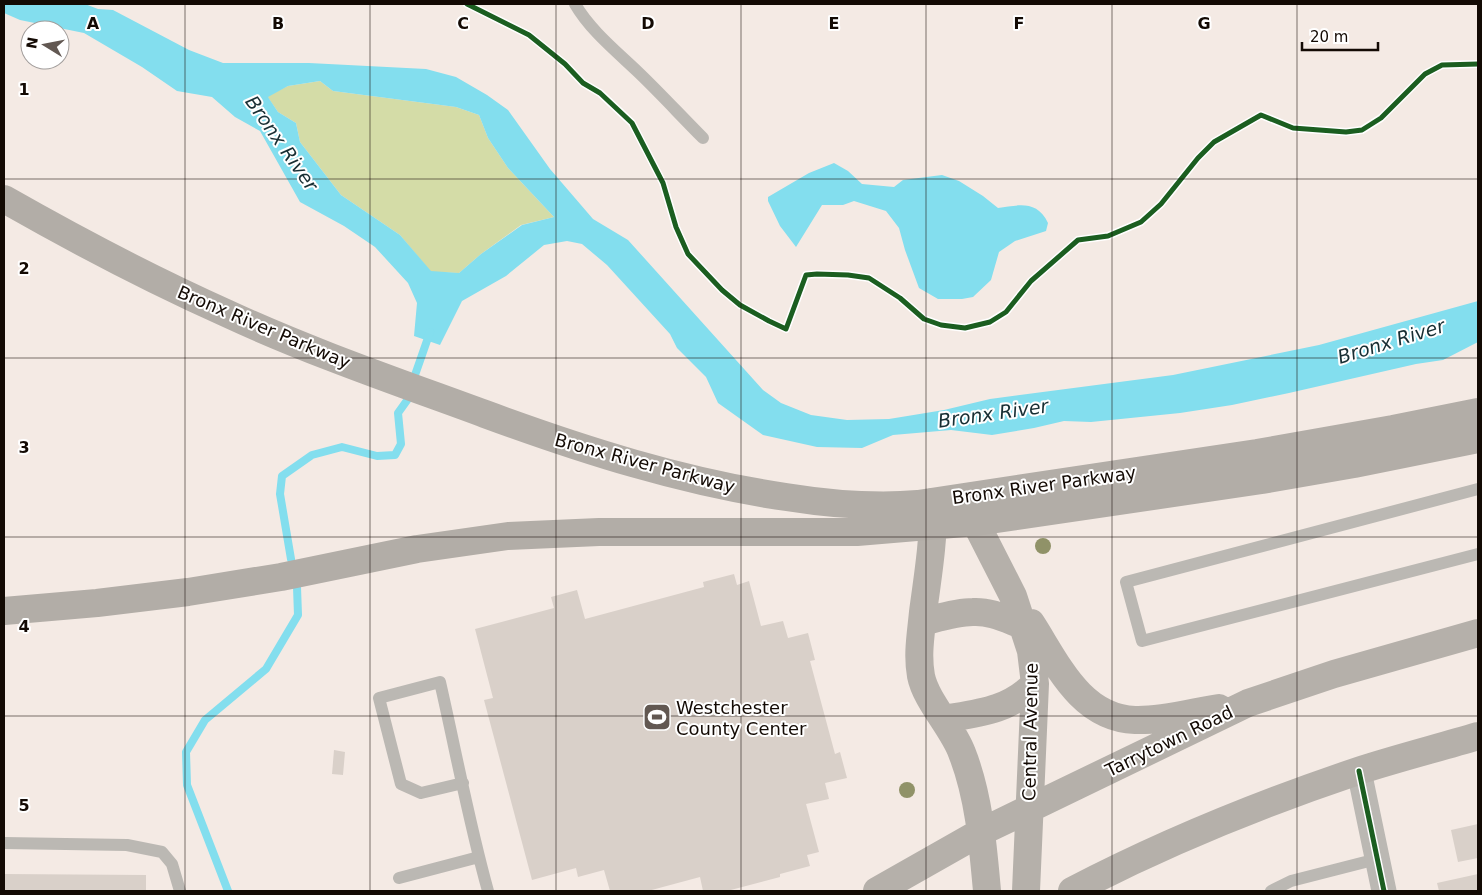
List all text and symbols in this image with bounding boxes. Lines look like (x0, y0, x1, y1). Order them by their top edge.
text: A (87, 14, 100, 33)
text: B (272, 14, 284, 33)
text: C (457, 14, 469, 33)
text: D (641, 14, 655, 33)
text: E (829, 14, 839, 33)
text: F (1014, 14, 1024, 33)
text: G (1197, 14, 1211, 33)
north arrow (20, 20, 70, 70)
scale bar (1302, 20, 1378, 52)
text: 20 m (1310, 28, 1348, 46)
text: N (23, 36, 41, 50)
text: 1 (18, 80, 30, 99)
water label: Bronx River (241, 91, 324, 196)
text: 2 (18, 259, 30, 278)
street label: Bronx River Parkway (174, 281, 354, 373)
water label: Bronx River (1335, 314, 1448, 368)
water label: Bronx River (936, 394, 1051, 432)
street label: Bronx River Parkway (553, 429, 738, 497)
text: 3 (18, 438, 30, 457)
street label: Bronx River Parkway (951, 462, 1138, 508)
text: 4 (18, 617, 30, 636)
street label: Central Avenue (1018, 663, 1042, 801)
place label: Westchester County Center (676, 697, 807, 739)
street label: Tarrytown Road (1101, 701, 1236, 781)
sports icon: Westchester County Center (642, 702, 672, 732)
text: 5 (18, 796, 30, 815)

